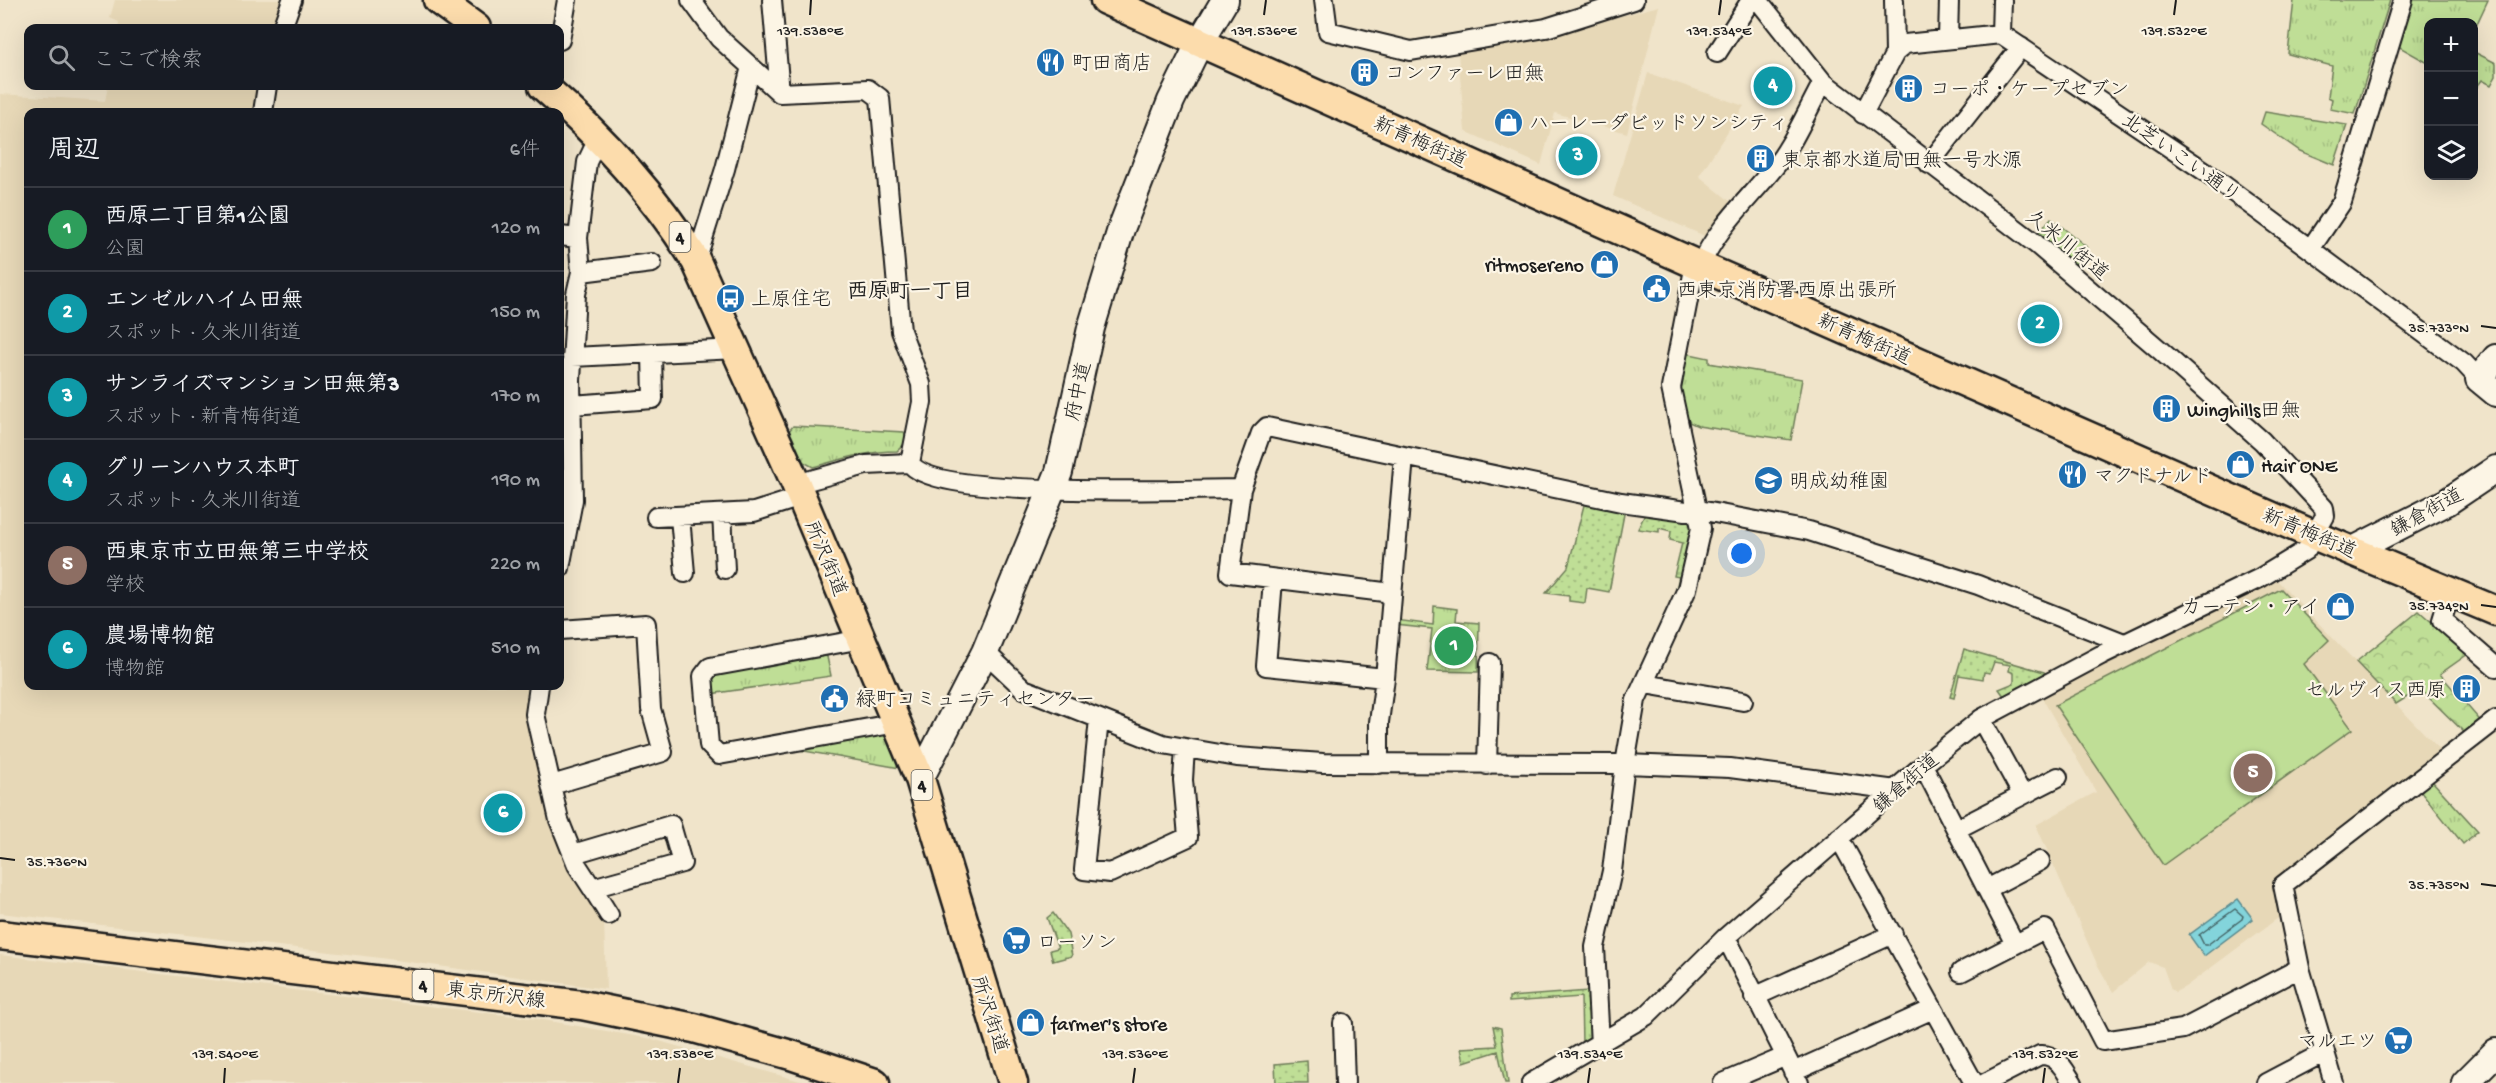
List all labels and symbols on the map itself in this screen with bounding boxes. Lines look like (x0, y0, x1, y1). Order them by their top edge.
text: 139.538°E (776, 23, 844, 41)
text: 139.536°E (1230, 23, 1297, 41)
text: 139.534°E (1686, 23, 1752, 41)
text: 139.532°E (2140, 23, 2207, 41)
restaurant icon: 町田商店 (1035, 46, 1067, 78)
place label: 町田商店 (1072, 52, 1152, 77)
building icon: コンファーレ田無 (1348, 56, 1380, 88)
place label: コンファーレ田無 (1385, 63, 1544, 87)
pin: 4 (1754, 64, 1792, 109)
building icon: コーポ・ケープセブン (1893, 72, 1925, 104)
place label: コーポ・ケープセブン (1930, 79, 2129, 103)
shop icon: ハーレーダビッドソンシティ (1492, 106, 1524, 138)
street label: 北芝いこい通り (2116, 109, 2245, 209)
street label: 新青梅街道 (1369, 112, 1471, 175)
place label: ハーレーダビッドソンシティ (1529, 112, 1789, 137)
pin: 3 (1558, 134, 1598, 178)
building icon: 東京都水道局田無一号水源 (1745, 143, 1777, 175)
place label: 東京都水道局田無一号水源 (1782, 149, 2022, 174)
street label: 久米川街道 (2020, 205, 2113, 287)
road number: 4 (670, 222, 690, 252)
shop icon: ritmosereno (1589, 248, 1621, 280)
place label: ritmosereno (1485, 256, 1584, 279)
public building icon: 西東京消防署西原出張所 (1640, 273, 1672, 305)
place label: 西東京消防署西原出張所 (1677, 279, 1897, 304)
district label: 西原町一丁目 (847, 280, 973, 306)
bus stop icon: 上原住宅 (714, 282, 746, 314)
place label: 上原住宅 (751, 288, 831, 313)
pin: 2 (2020, 302, 2060, 346)
street label: 新青梅街道 (1813, 309, 1915, 372)
text: 35.733°N (2408, 320, 2469, 338)
street label: 府中道 (1061, 360, 1098, 423)
building icon: Winghills田無 (2150, 393, 2182, 425)
place label: Winghills田無 (2187, 400, 2300, 424)
shop icon: Hair ONE (2224, 449, 2256, 481)
place label: Hair ONE (2261, 457, 2339, 480)
restaurant icon: マクドナルド (2057, 459, 2089, 491)
school or university icon: 明成幼稚園 (1752, 464, 1784, 496)
place label: マクドナルド (2094, 467, 2212, 490)
place label: 明成幼稚園 (1789, 470, 1889, 495)
street label: 鎌倉街道 (2386, 483, 2468, 544)
street label: 新青梅街道 (2258, 503, 2360, 565)
street label: 所沢街道 (798, 518, 851, 601)
your location (1727, 539, 1756, 568)
shop icon: カーテン・アイ (2325, 590, 2357, 622)
place label: カーテン・アイ (2181, 597, 2320, 621)
text: 35.734°N (2408, 598, 2469, 616)
pin: 1 (1434, 624, 1474, 668)
building icon: セルヴィス西原 (2451, 673, 2483, 705)
place label: セルヴィス西原 (2305, 680, 2446, 704)
public building icon: 緑町コミュニティセンター (819, 682, 851, 714)
place label: 緑町コミュニティセンター (856, 689, 1095, 713)
street label: 鎌倉街道 (1868, 748, 1945, 820)
pin: 5 (2234, 750, 2272, 796)
road number: 4 (912, 770, 932, 800)
pin: 6 (484, 790, 522, 836)
text: 35.736°N (26, 854, 87, 872)
text: 35.735°N (2408, 877, 2469, 895)
supermarket icon: ローソン (1000, 925, 1032, 957)
place label: ローソン (1037, 933, 1117, 956)
road number: 4 (412, 970, 434, 1000)
street label: 所沢街道 (964, 973, 1012, 1057)
street label: 東京所沢線 (445, 978, 547, 1015)
shop icon: farmer's store (1014, 1007, 1046, 1039)
place label: farmer's store (1050, 1015, 1168, 1038)
supermarket icon: マルエツ (2382, 1024, 2414, 1056)
place label: マルエツ (2297, 1032, 2377, 1055)
text: 139.540°E (191, 1046, 258, 1064)
text: 139.538°E (646, 1046, 714, 1064)
text: 139.536°E (1101, 1046, 1168, 1064)
text: 139.534°E (1557, 1046, 1623, 1064)
text: 139.532°E (2011, 1046, 2078, 1064)

